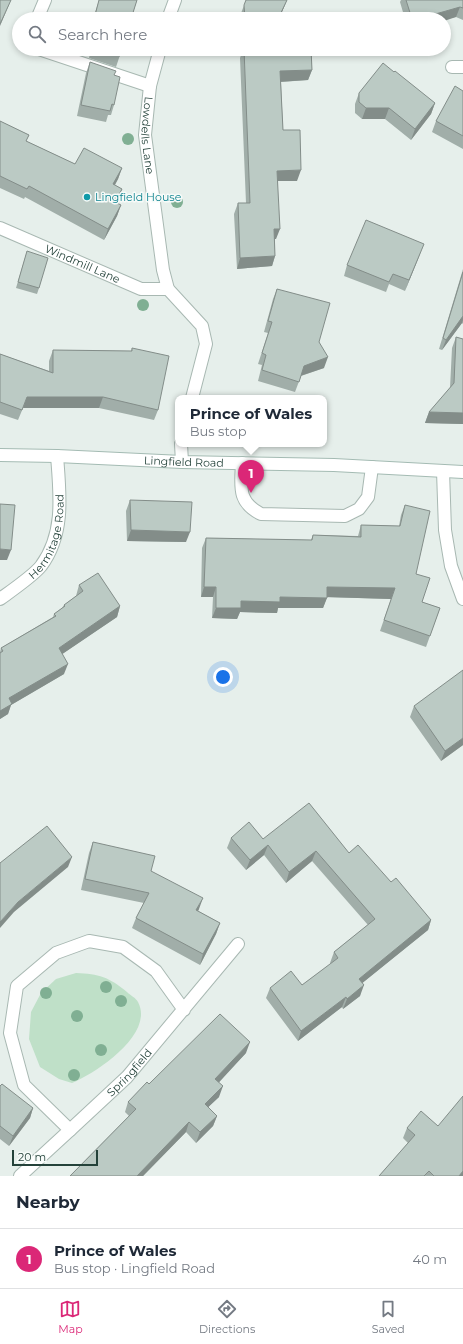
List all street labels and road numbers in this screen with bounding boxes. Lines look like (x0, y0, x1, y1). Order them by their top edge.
street label: Lowdells Lane (138, 96, 157, 175)
street label: Windmill Lane (43, 241, 123, 286)
street label: Lingfield Road (144, 453, 224, 470)
street label: Hermitage Road (25, 494, 67, 582)
street label: Springfield (104, 1046, 155, 1099)

